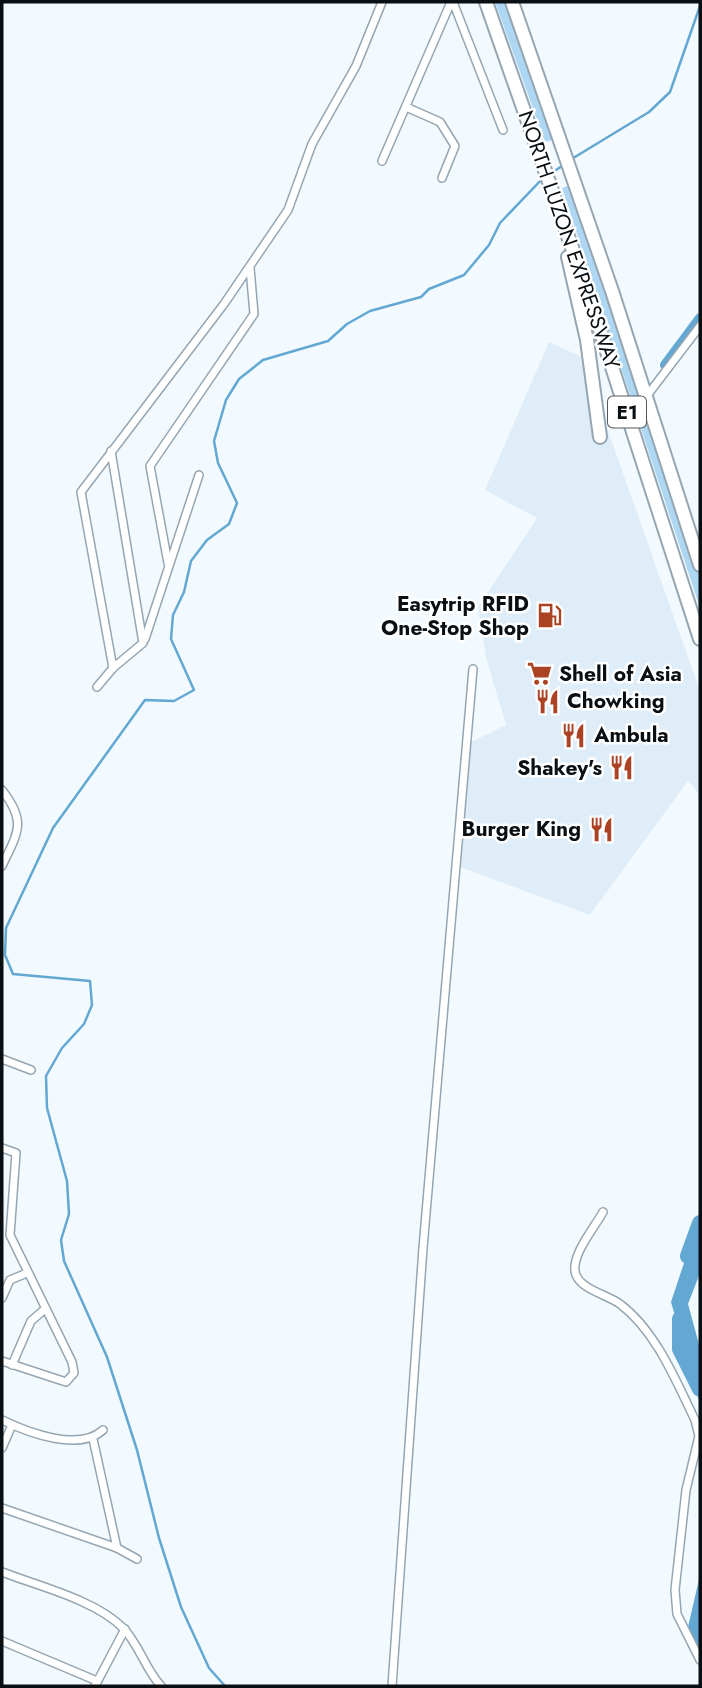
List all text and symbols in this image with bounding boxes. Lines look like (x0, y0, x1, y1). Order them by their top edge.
street label: NORTH LUZON EXPRESSWAY (511, 107, 627, 374)
road number: E1 (608, 396, 646, 428)
place label: Easytrip RFID One-Stop Shop (381, 589, 529, 643)
fuel station icon: Easytrip RFID One-Stop Shop (535, 602, 563, 630)
place label: Shell of Asia (559, 659, 682, 689)
supermarket icon: Shell of Asia (525, 660, 553, 688)
place label: Chowking (567, 686, 665, 716)
restaurant icon: Chowking (533, 687, 561, 715)
place label: Ambula (593, 720, 669, 750)
restaurant icon: Ambula (560, 721, 588, 749)
place label: Shakey's (517, 753, 602, 783)
restaurant icon: Shakey's (608, 754, 636, 782)
place label: Burger King (462, 814, 581, 844)
restaurant icon: Burger King (587, 815, 615, 843)

